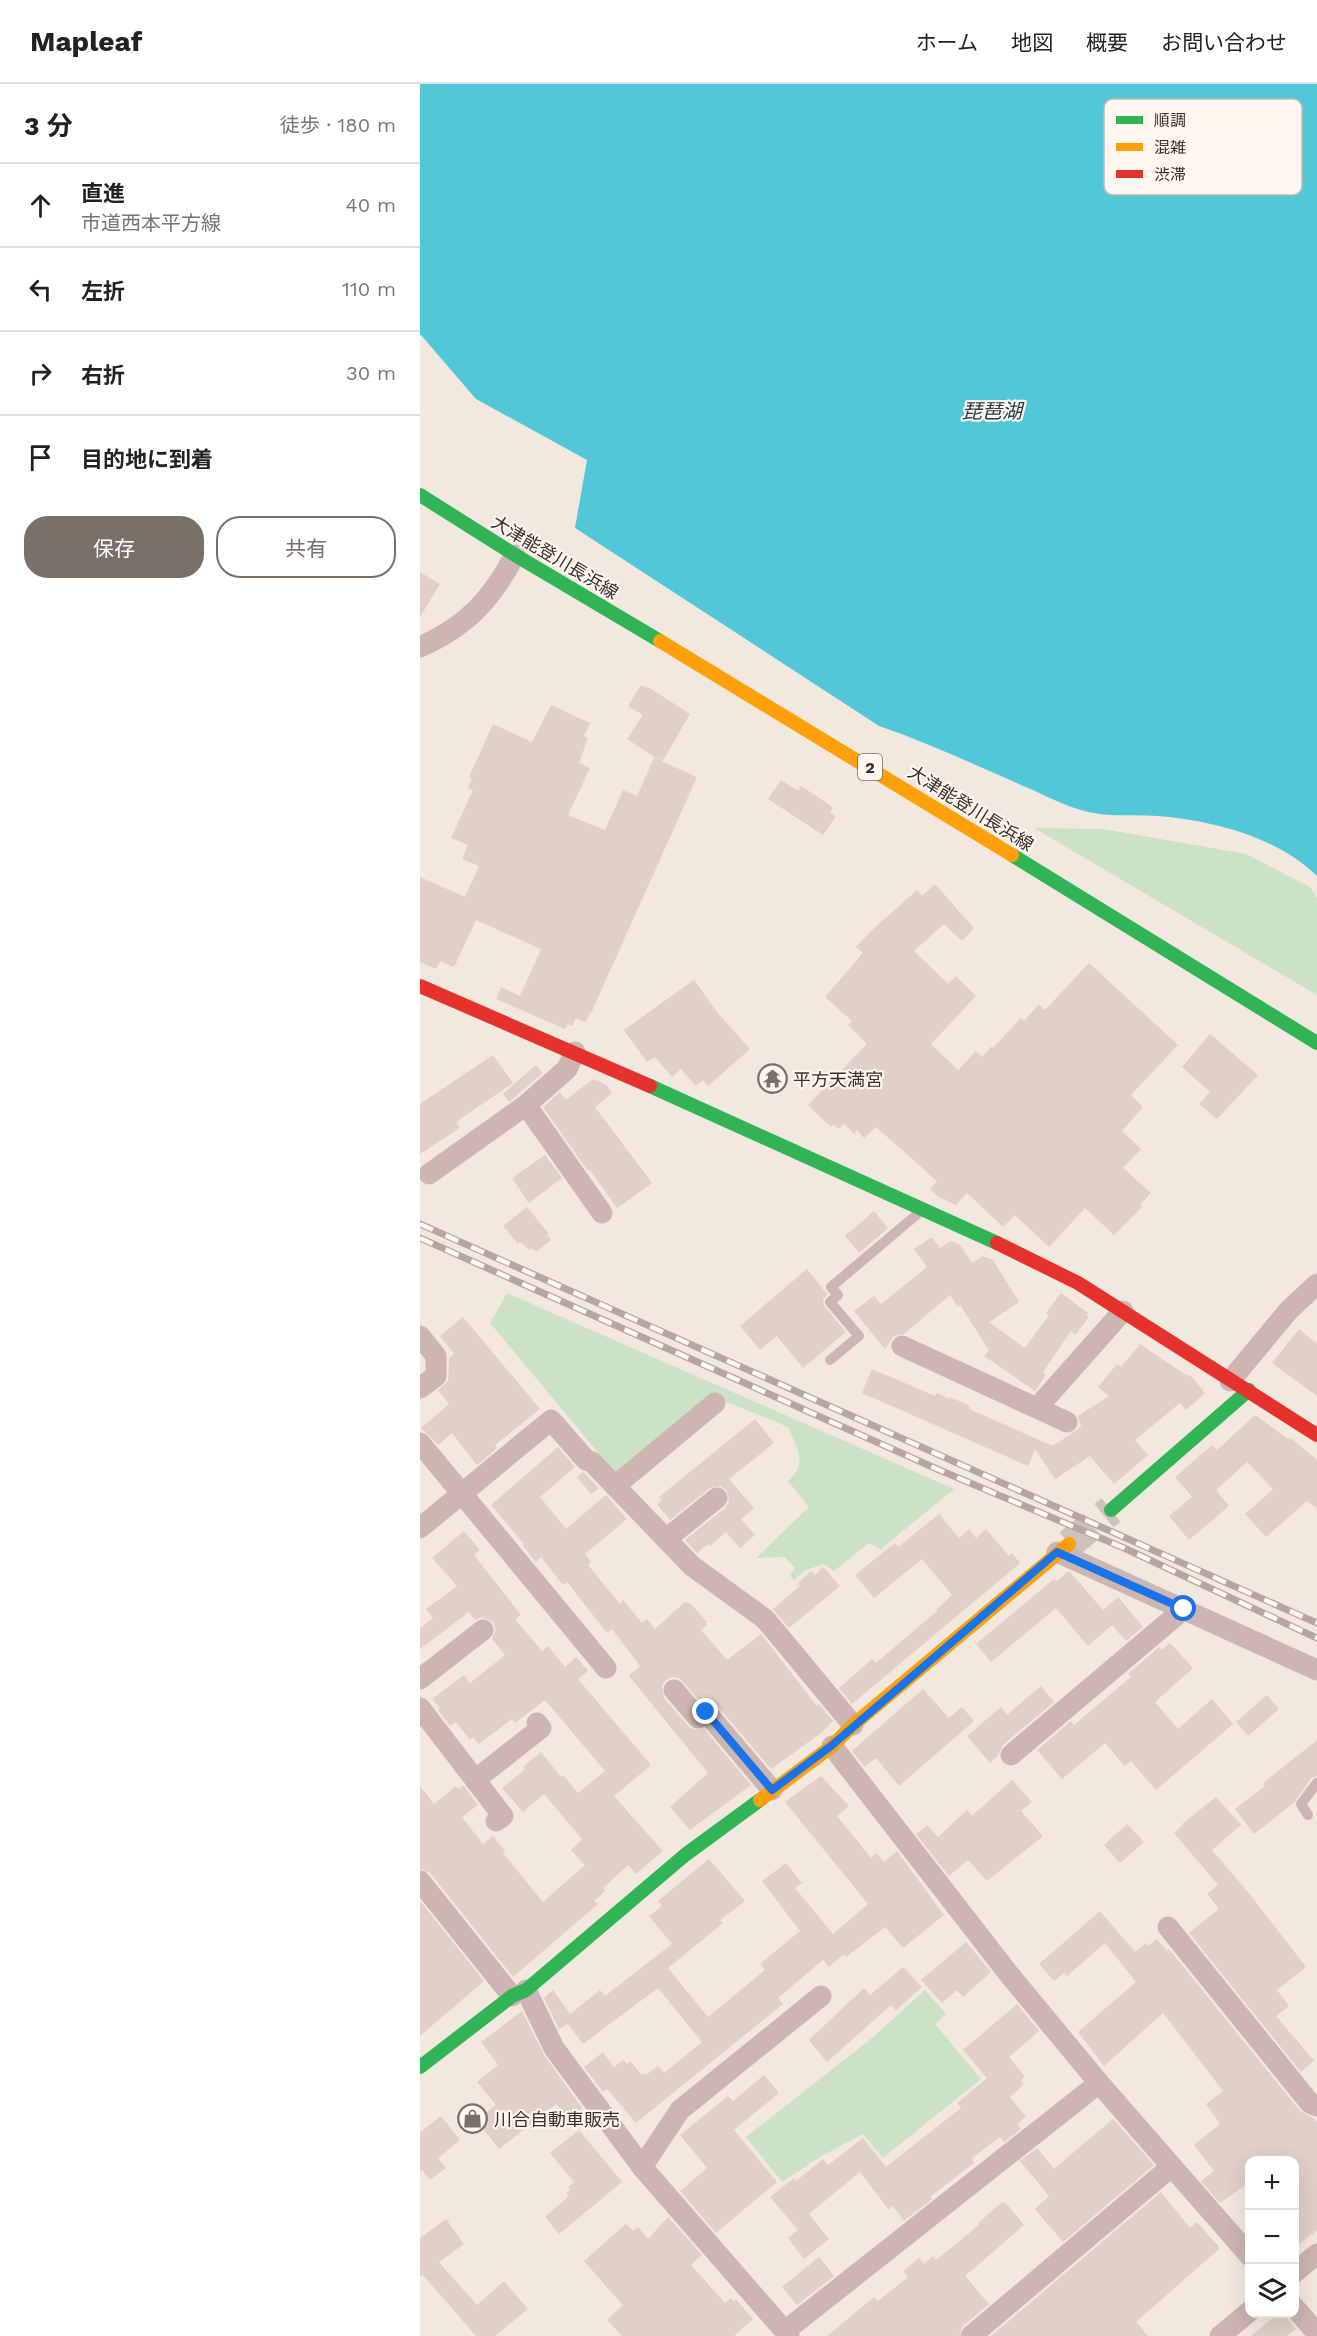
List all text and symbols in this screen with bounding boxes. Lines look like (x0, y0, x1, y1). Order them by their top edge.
text: Mapleaf (30, 25, 142, 58)
text: ホーム (916, 30, 978, 55)
text: 地図 (1011, 30, 1053, 55)
text: 概要 (1086, 30, 1128, 55)
text: お問い合わせ (1161, 30, 1287, 55)
legend (1104, 99, 1302, 195)
text: 3 分 (24, 111, 73, 141)
text: 順調 (1154, 111, 1186, 130)
text: 徒歩 · 180 m (280, 113, 396, 137)
text: 混雑 (1154, 138, 1186, 157)
text: 渋滞 (1154, 165, 1186, 184)
text: 直進 (81, 181, 125, 206)
icon: ahead (24, 189, 57, 222)
text: 40 m (345, 193, 396, 217)
text: 市道西本平方線 (81, 211, 221, 235)
icon: left (24, 273, 57, 306)
text: 110 m (342, 277, 396, 301)
text: 左折 (81, 279, 125, 304)
icon: right (24, 357, 57, 390)
text: 30 m (346, 361, 396, 385)
text: 右折 (81, 363, 125, 388)
water label: 琵琶湖 (962, 399, 1025, 423)
icon: arrive (24, 441, 57, 474)
text: 目的地に到着 (81, 447, 213, 472)
street label: 大津能登川長浜線 (488, 511, 622, 603)
button: 保存 (24, 516, 204, 578)
button: 共有 (216, 516, 396, 578)
road number: 2 (858, 754, 882, 780)
street label: 大津能登川長浜線 (904, 761, 1038, 855)
temple icon: 平方天満宮 (756, 1063, 788, 1095)
place label: 平方天満宮 (793, 1069, 883, 1090)
route start (1170, 1595, 1196, 1621)
route end (692, 1698, 718, 1724)
shop icon: 川合自動車販売 (457, 2103, 489, 2135)
place label: 川合自動車販売 (494, 2109, 620, 2130)
map controls (1245, 2156, 1299, 2318)
button: + (1245, 2156, 1299, 2210)
button: − (1245, 2210, 1299, 2264)
button: layers (1245, 2264, 1299, 2318)

